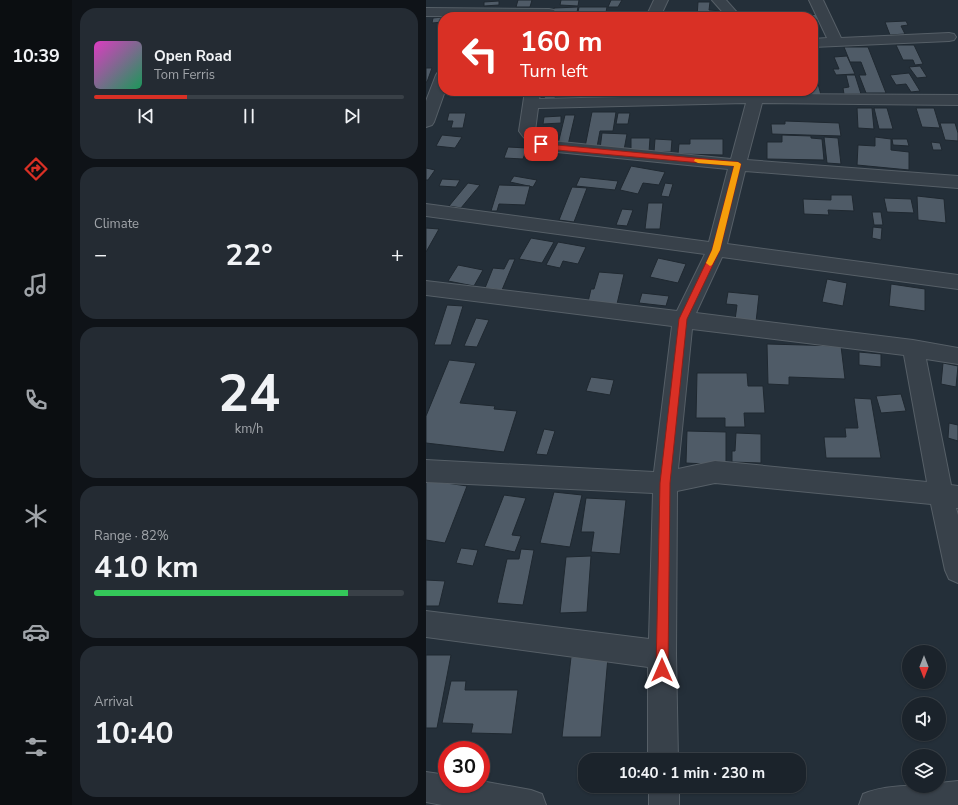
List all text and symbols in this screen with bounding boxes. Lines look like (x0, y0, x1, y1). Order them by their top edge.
text: 160 m (520, 23, 603, 61)
icon: left (454, 28, 506, 80)
text: 10:39 (12, 44, 60, 68)
text: Open Road (154, 46, 232, 66)
text: Turn left (520, 59, 588, 83)
text: Tom Ferris (154, 66, 215, 84)
icon: previous (135, 105, 157, 127)
icon: pause (238, 105, 260, 127)
icon: next (341, 105, 363, 127)
pin (524, 127, 558, 161)
icon: arrive (530, 133, 552, 155)
icon: directions (22, 155, 50, 183)
text: Climate (94, 215, 139, 233)
text: 22° (225, 235, 273, 276)
text: − (94, 240, 107, 270)
text: + (391, 240, 404, 270)
icon: music (22, 271, 50, 299)
text: 24 (218, 358, 280, 429)
icon: phone (22, 386, 50, 414)
text: km/h (235, 420, 263, 438)
icon: climate (22, 502, 50, 530)
text: Range · 82% (94, 527, 169, 545)
text: 410 km (94, 547, 199, 588)
icon: car (22, 618, 50, 646)
north arrow (902, 645, 946, 689)
map controls (902, 645, 946, 793)
position arrow (641, 649, 683, 691)
text: Arrival (94, 693, 133, 711)
button: sound (902, 697, 946, 741)
text: 10:40 (94, 713, 173, 754)
icon: filters (22, 733, 50, 761)
speed limit sign: 30 (438, 741, 490, 793)
button: layers (902, 749, 946, 793)
text: 10:40 · 1 min · 230 m (619, 763, 765, 783)

